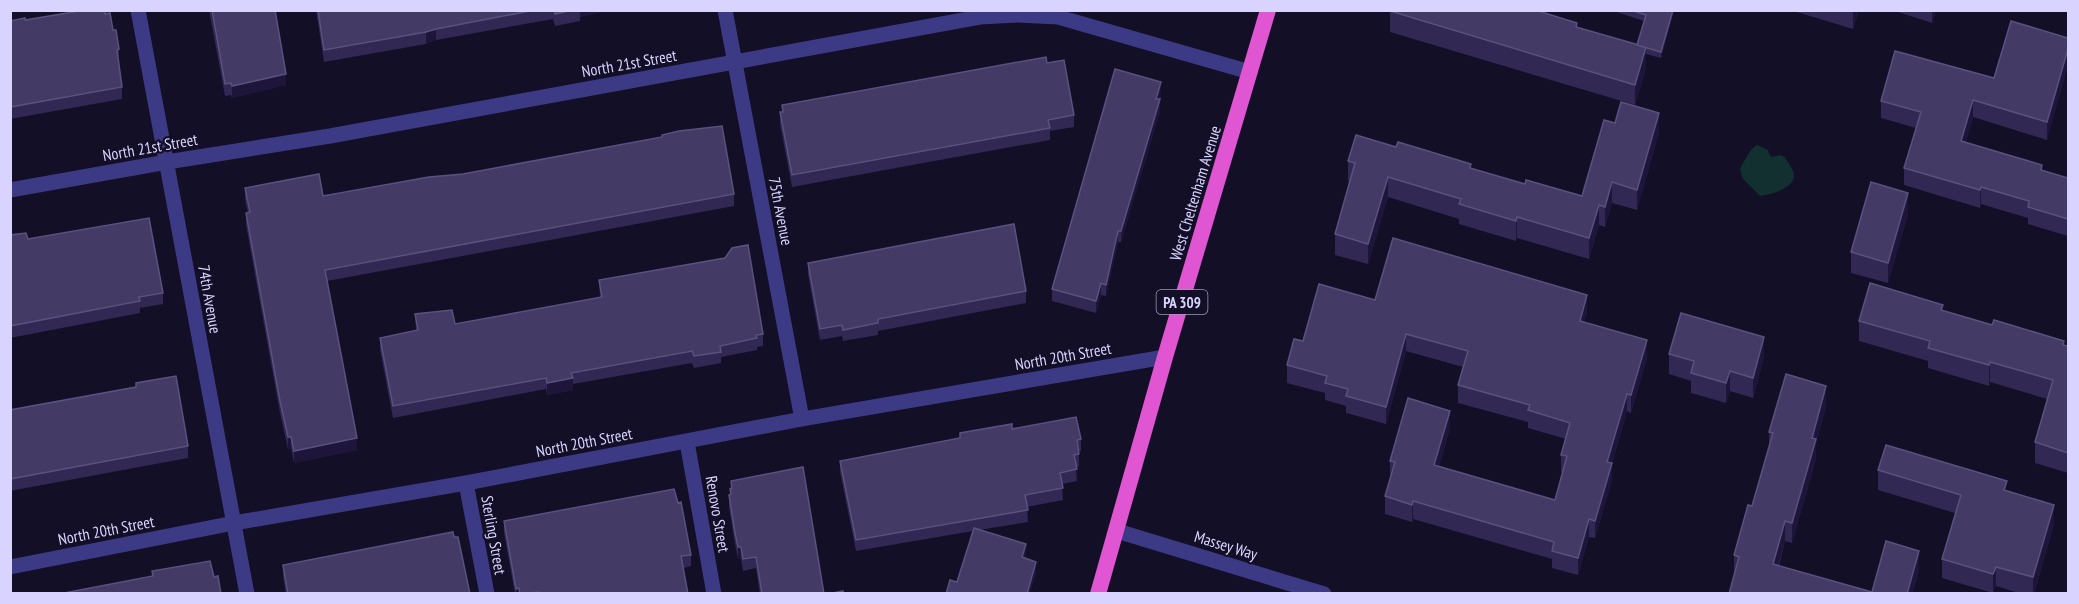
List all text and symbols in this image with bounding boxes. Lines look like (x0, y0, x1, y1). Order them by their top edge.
street label: North 21st Street (580, 45, 679, 81)
street label: West Cheltenham Avenue (1165, 123, 1225, 263)
street label: North 21st Street (101, 129, 200, 165)
street label: 75th Avenue (765, 175, 797, 247)
street label: 74th Avenue (194, 263, 226, 335)
road number: PA 309 (1156, 290, 1208, 314)
street label: North 20th Street (1013, 338, 1113, 374)
street label: North 20th Street (534, 423, 634, 461)
street label: Renovo Street (701, 474, 735, 554)
street label: Sterling Street (477, 494, 511, 577)
street label: North 20th Street (56, 511, 156, 549)
street label: Massey Way (1192, 526, 1260, 564)

